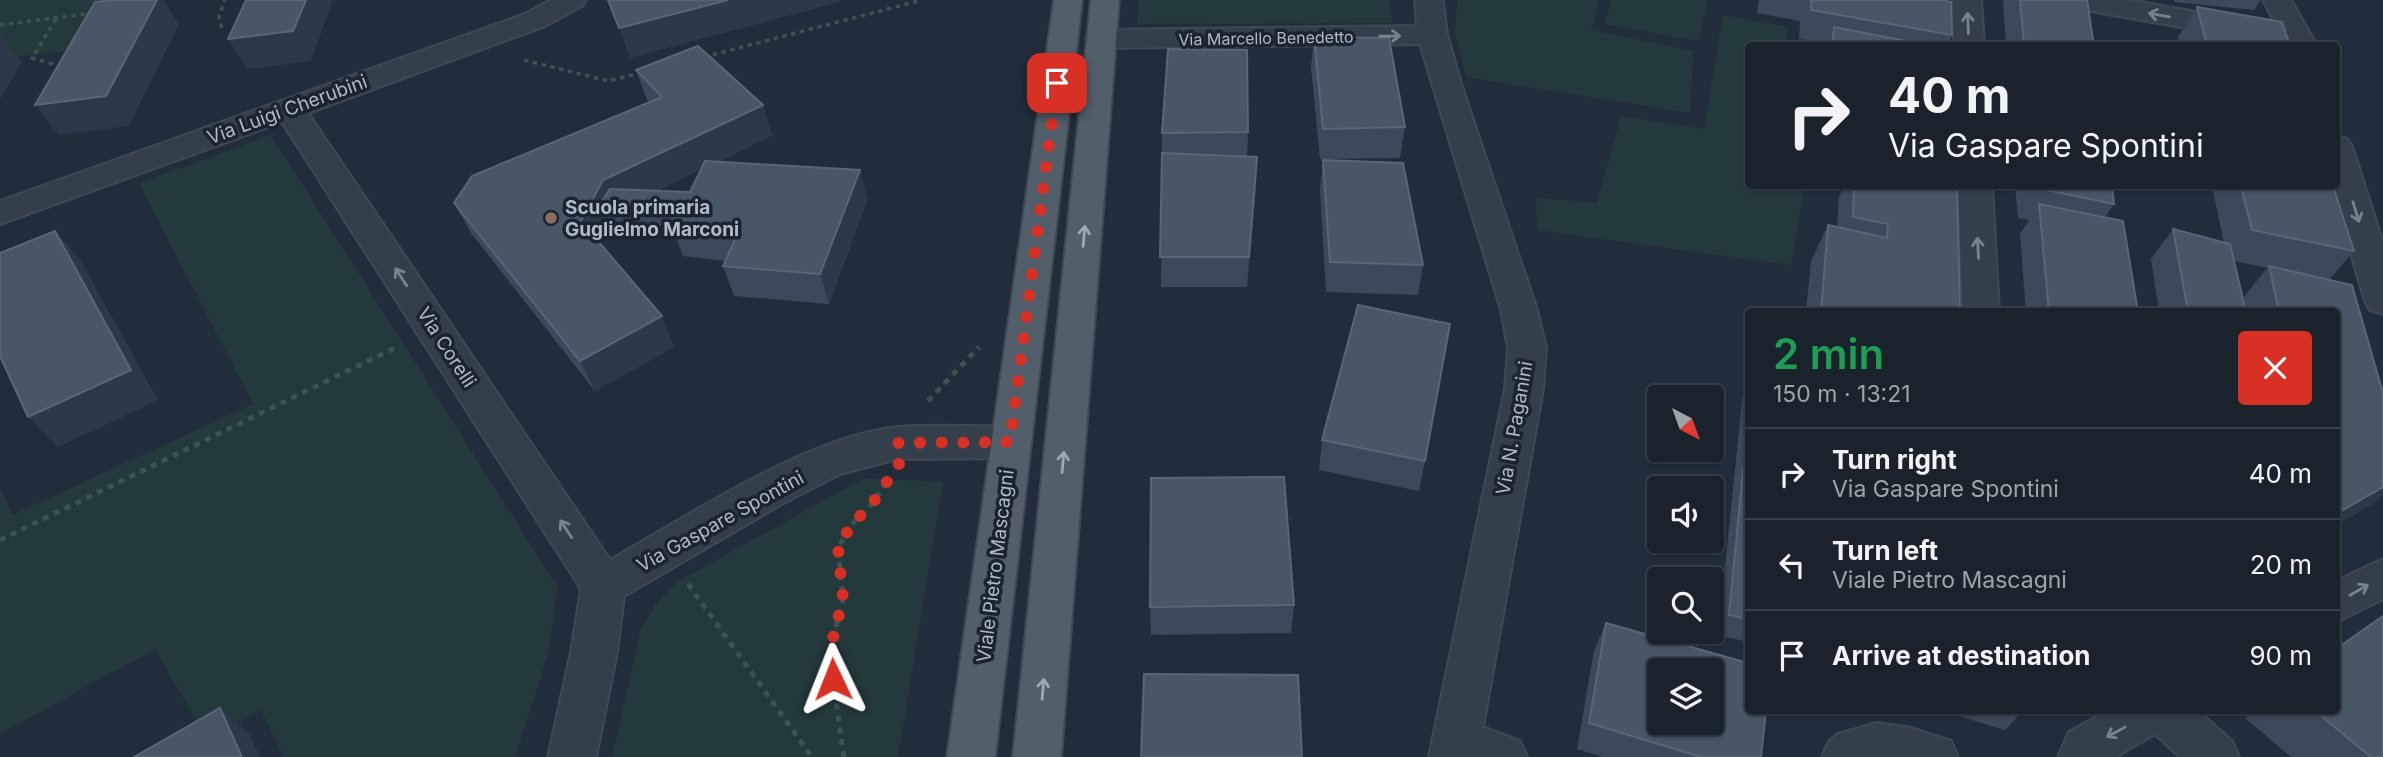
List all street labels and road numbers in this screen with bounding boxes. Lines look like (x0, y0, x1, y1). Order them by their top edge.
street label: Via Marcello Benedetto (1178, 26, 1354, 50)
street label: Via Luigi Cherubini (204, 70, 370, 149)
street label: Via Corelli (412, 303, 481, 392)
street label: Via N. Paganini (1491, 359, 1538, 497)
street label: Via Gaspare Spontini (633, 466, 808, 577)
street label: Viale Pietro Mascagni (972, 468, 1019, 664)

